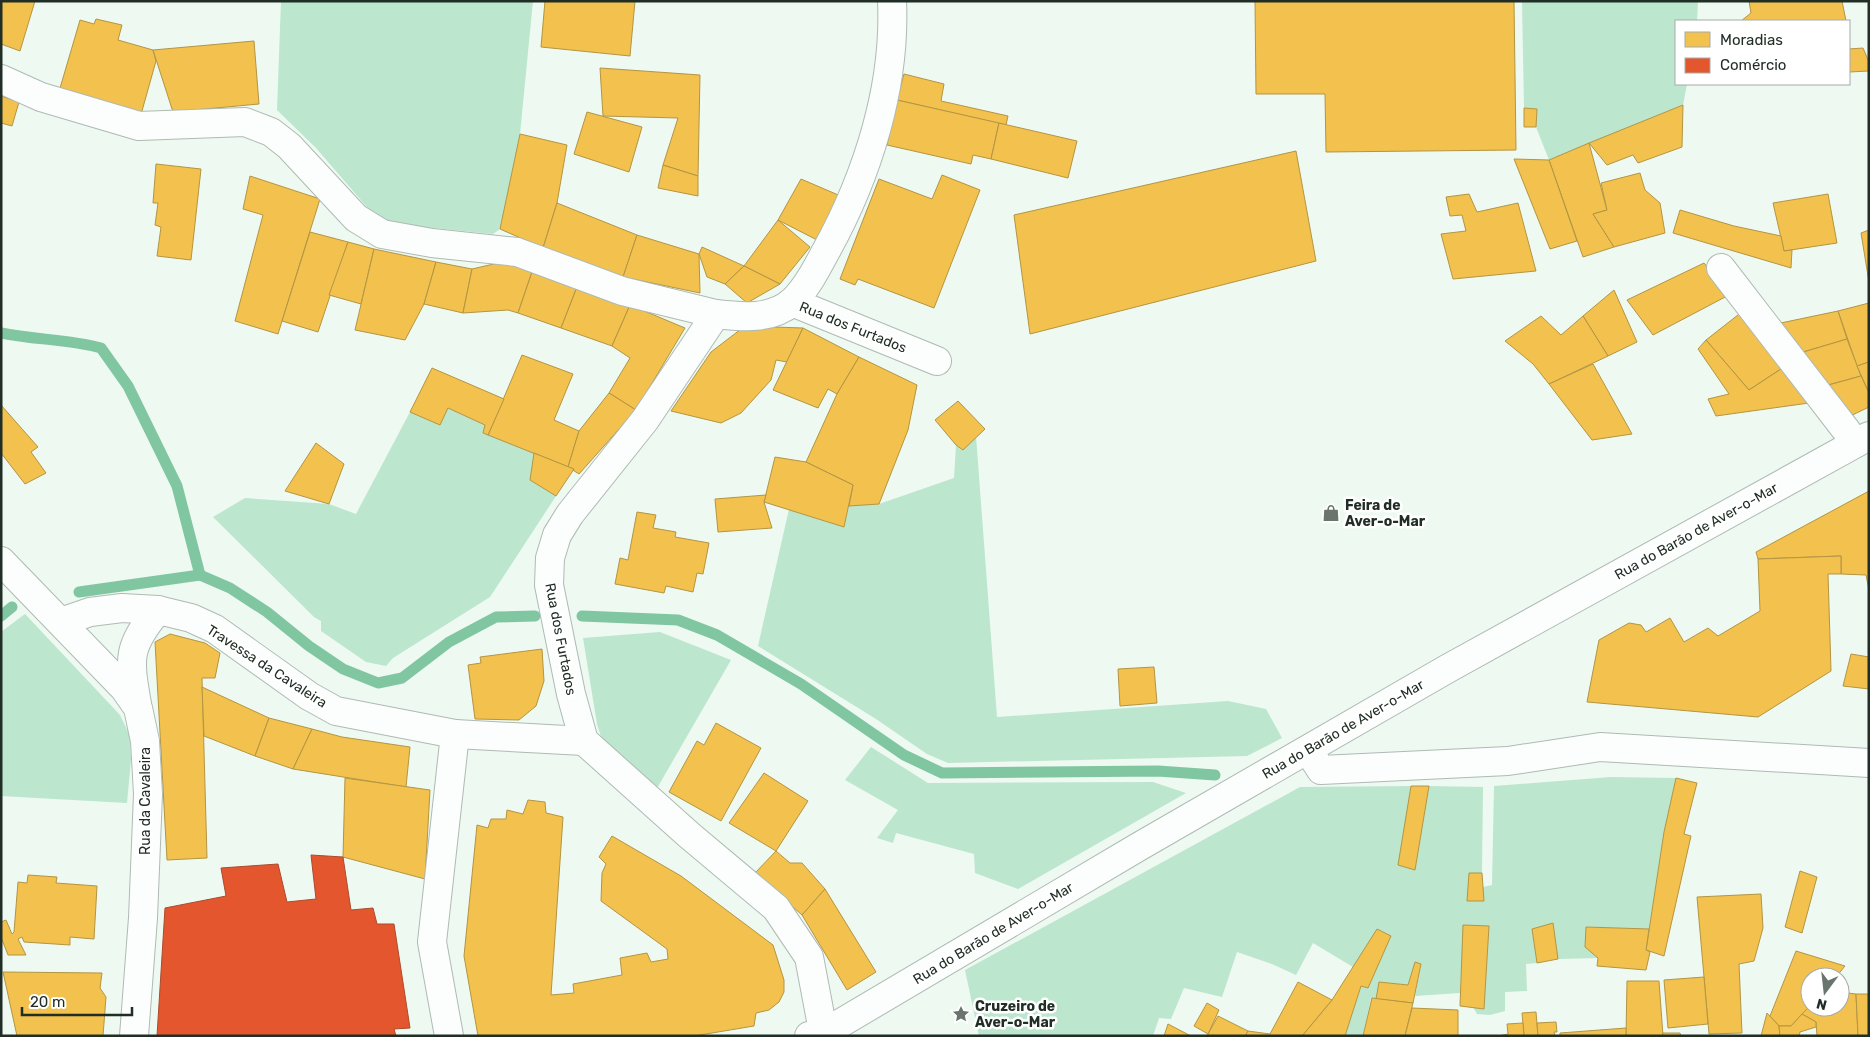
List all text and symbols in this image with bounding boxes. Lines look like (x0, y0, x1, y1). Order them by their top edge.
legend (1675, 20, 1850, 85)
text: Moradias (1720, 31, 1783, 49)
text: Comércio (1720, 56, 1786, 74)
street label: Rua dos Furtados (797, 298, 909, 357)
street label: Rua do Barão de Aver-o-Mar (1612, 479, 1781, 583)
place label: Feira de Aver-o-Mar (1345, 497, 1426, 530)
shop icon: Feira de Aver-o-Mar (1321, 503, 1341, 523)
street label: Rua dos Furtados (541, 581, 580, 697)
street label: Travessa da Cavaleira (204, 621, 330, 712)
street label: Rua do Barão de Aver-o-Mar (1259, 676, 1428, 783)
street label: Rua da Cavaleira (137, 747, 154, 855)
street label: Rua do Barão de Aver-o-Mar (910, 878, 1077, 988)
north arrow (1800, 967, 1850, 1017)
scale bar (22, 984, 132, 1016)
text: 20 m (30, 993, 65, 1011)
text: N (1815, 995, 1829, 1014)
place label: Cruzeiro de Aver-o-Mar (975, 998, 1056, 1031)
place icon: Cruzeiro de Aver-o-Mar (951, 1004, 971, 1024)

